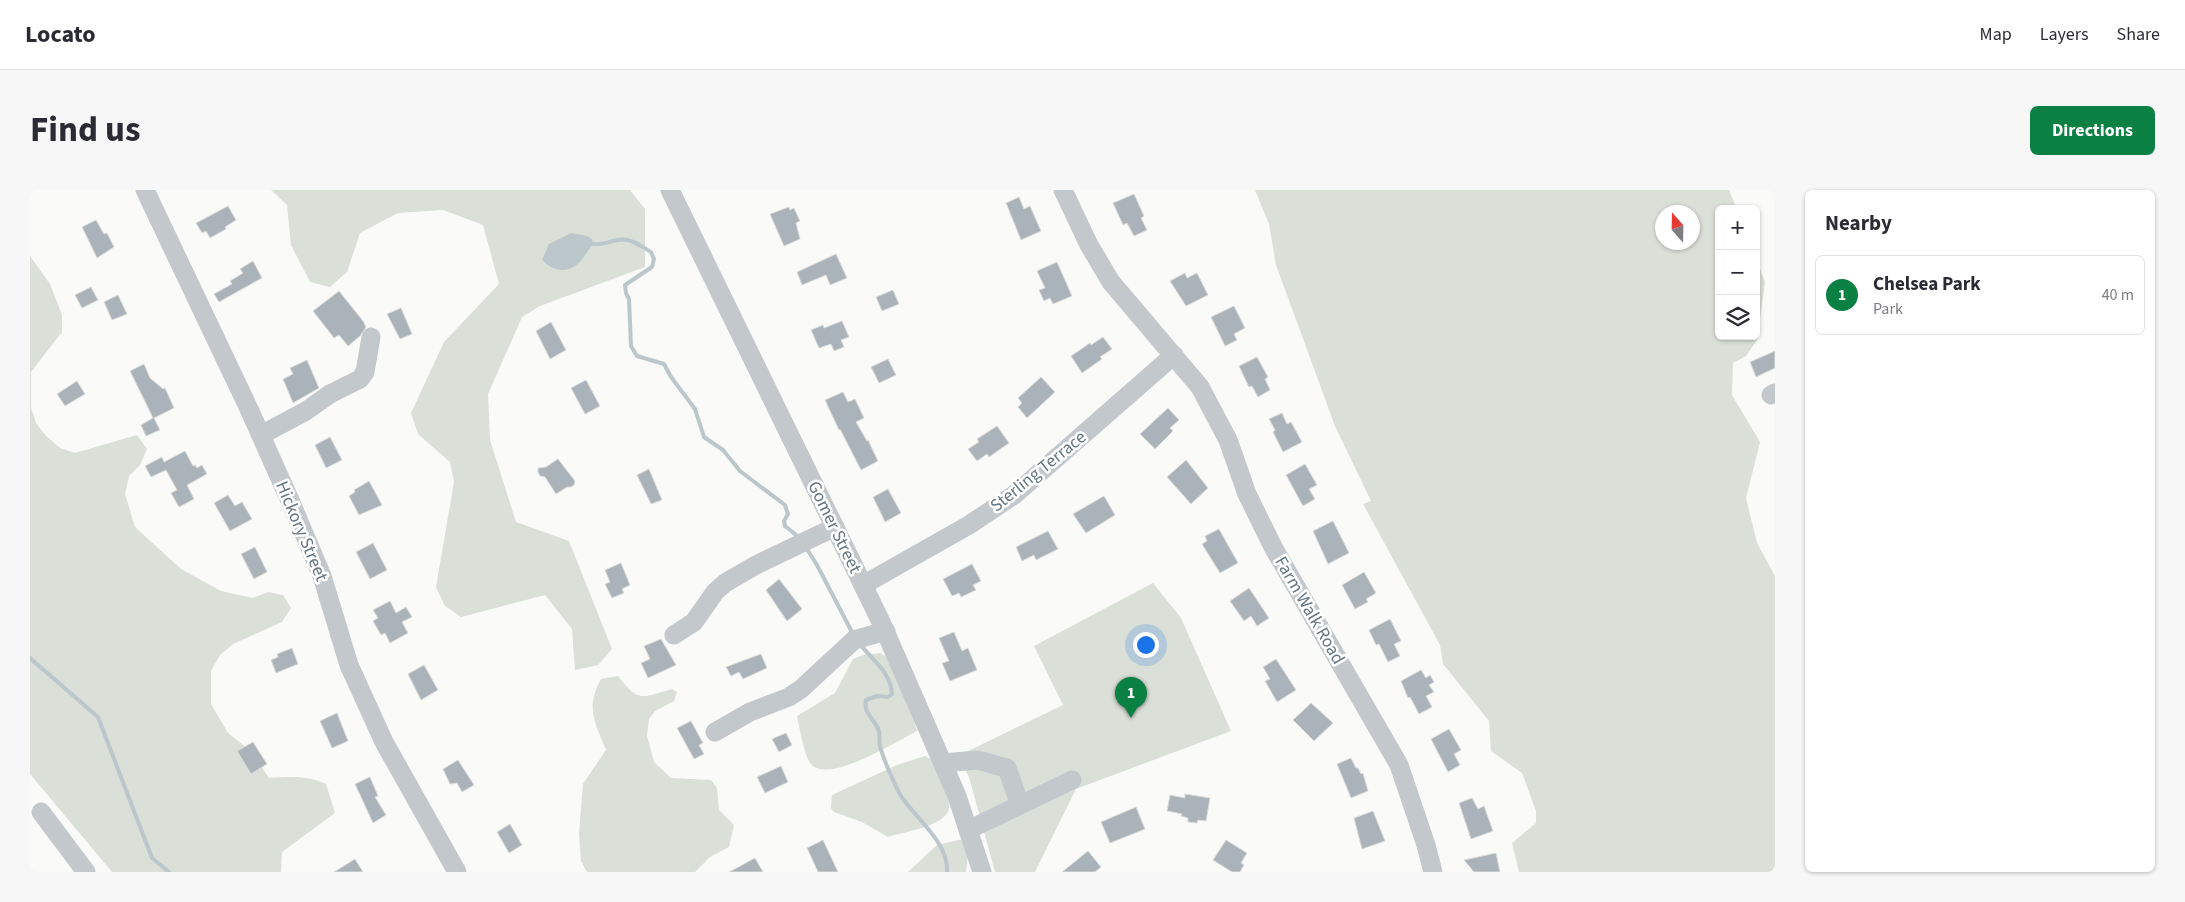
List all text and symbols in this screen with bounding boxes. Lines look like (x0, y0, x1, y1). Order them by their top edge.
text: Locato (25, 17, 96, 52)
text: Map (1980, 22, 2012, 47)
text: Layers (2040, 22, 2089, 47)
text: Share (2117, 22, 2160, 47)
text: Find us (30, 105, 140, 155)
button: Directions (2030, 106, 2155, 155)
north arrow (1655, 205, 1700, 250)
map controls (1715, 205, 1760, 340)
button: + (1715, 205, 1760, 250)
text: Nearby (1825, 208, 1892, 238)
button: − (1715, 250, 1760, 295)
text: Chelsea Park (1873, 271, 1981, 298)
text: 1 (1838, 284, 1846, 306)
text: 40 m (2102, 284, 2134, 306)
button: layers (1715, 295, 1760, 340)
text: Park (1873, 298, 1903, 320)
street label: Sterling Terrace (985, 425, 1092, 518)
street label: Hickory Street (269, 477, 334, 585)
street label: Gomer Street (801, 477, 868, 577)
street label: Farm Walk Road (1269, 552, 1351, 669)
your location (1133, 632, 1159, 658)
pin: 1 (1115, 677, 1147, 718)

